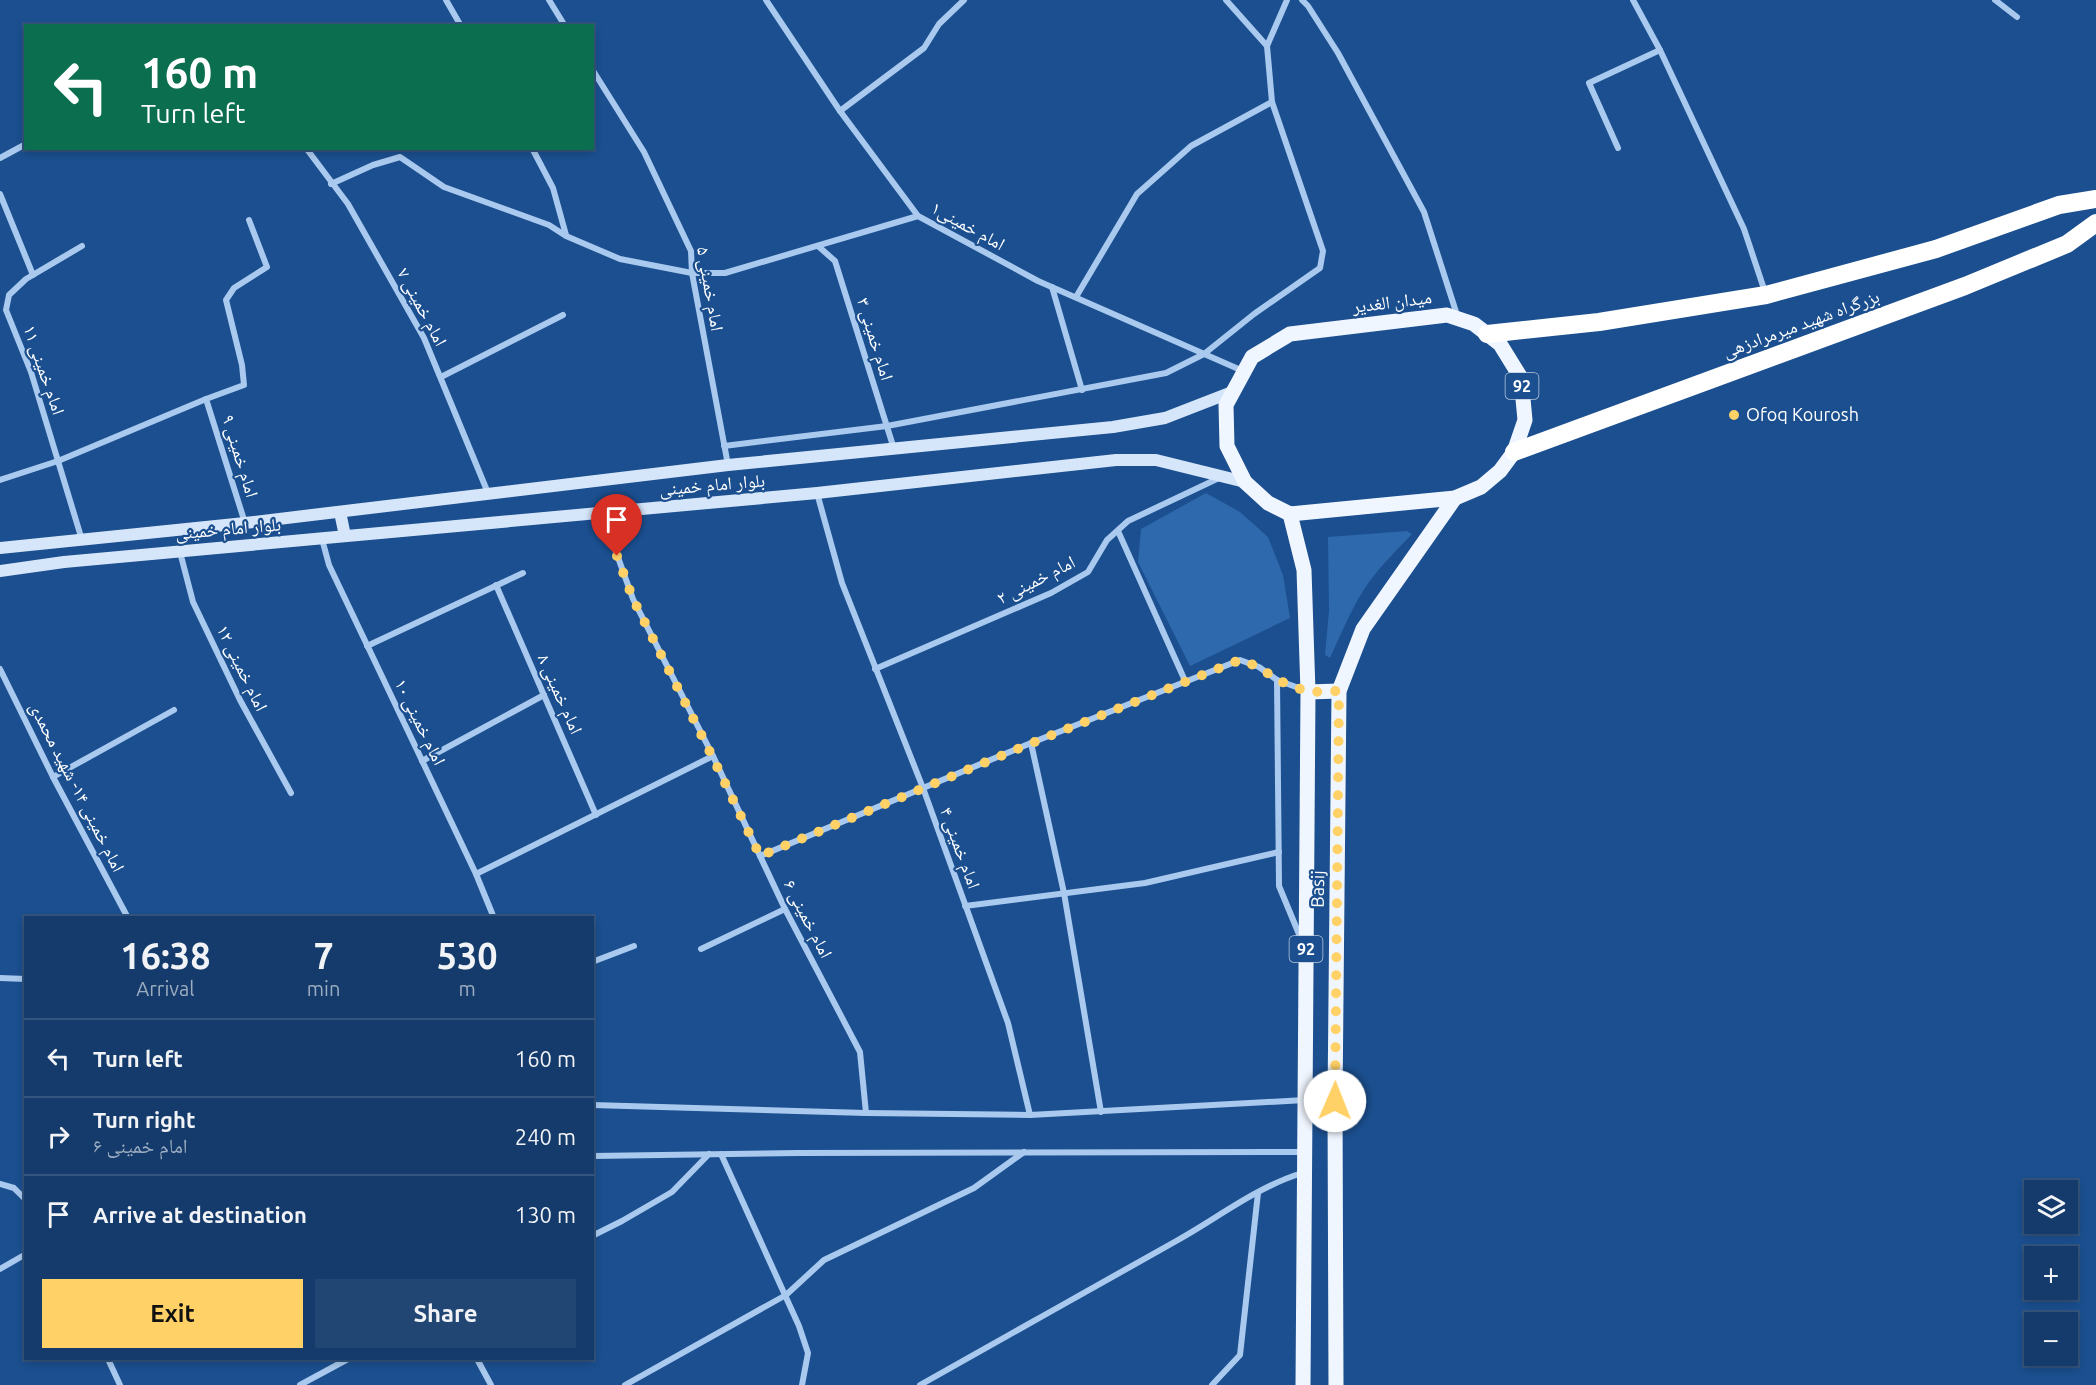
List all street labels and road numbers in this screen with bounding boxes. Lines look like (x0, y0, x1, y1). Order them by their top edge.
street label: امام خمینی۱ (927, 197, 1009, 256)
street label: امام خمینی ۵ (691, 245, 728, 333)
street label: امام خمینی ۷ (391, 264, 452, 350)
street label: بزرگراه شهید میرمرادزهی (1720, 285, 1882, 363)
street label: میدان الغدیر (1350, 286, 1433, 318)
street label: امام خمینی ۳ (851, 295, 898, 383)
street label: امام خمینی ۱۱ (17, 322, 70, 418)
road number: 92 (1506, 373, 1538, 399)
street label: امام خمینی ۹ (216, 412, 263, 500)
street label: بلوار امام خمینی (658, 469, 766, 502)
street label: بلوار امام خمینی (174, 513, 282, 546)
street label: امام خمینی ۲ (993, 551, 1079, 610)
street label: امام خمینی ۱۲ (211, 621, 272, 715)
street label: امام خمینی ۸ (532, 651, 587, 738)
street label: امام خمینی ۱۰ (389, 675, 450, 769)
street label: امام خمینی ۱۴- شهید محمدی (24, 698, 129, 876)
street label: امام خمینی ۴ (934, 804, 985, 892)
street label: Basij (1307, 870, 1327, 908)
street label: امام خمینی ۶ (778, 876, 837, 962)
road number: 92 (1290, 936, 1322, 962)

